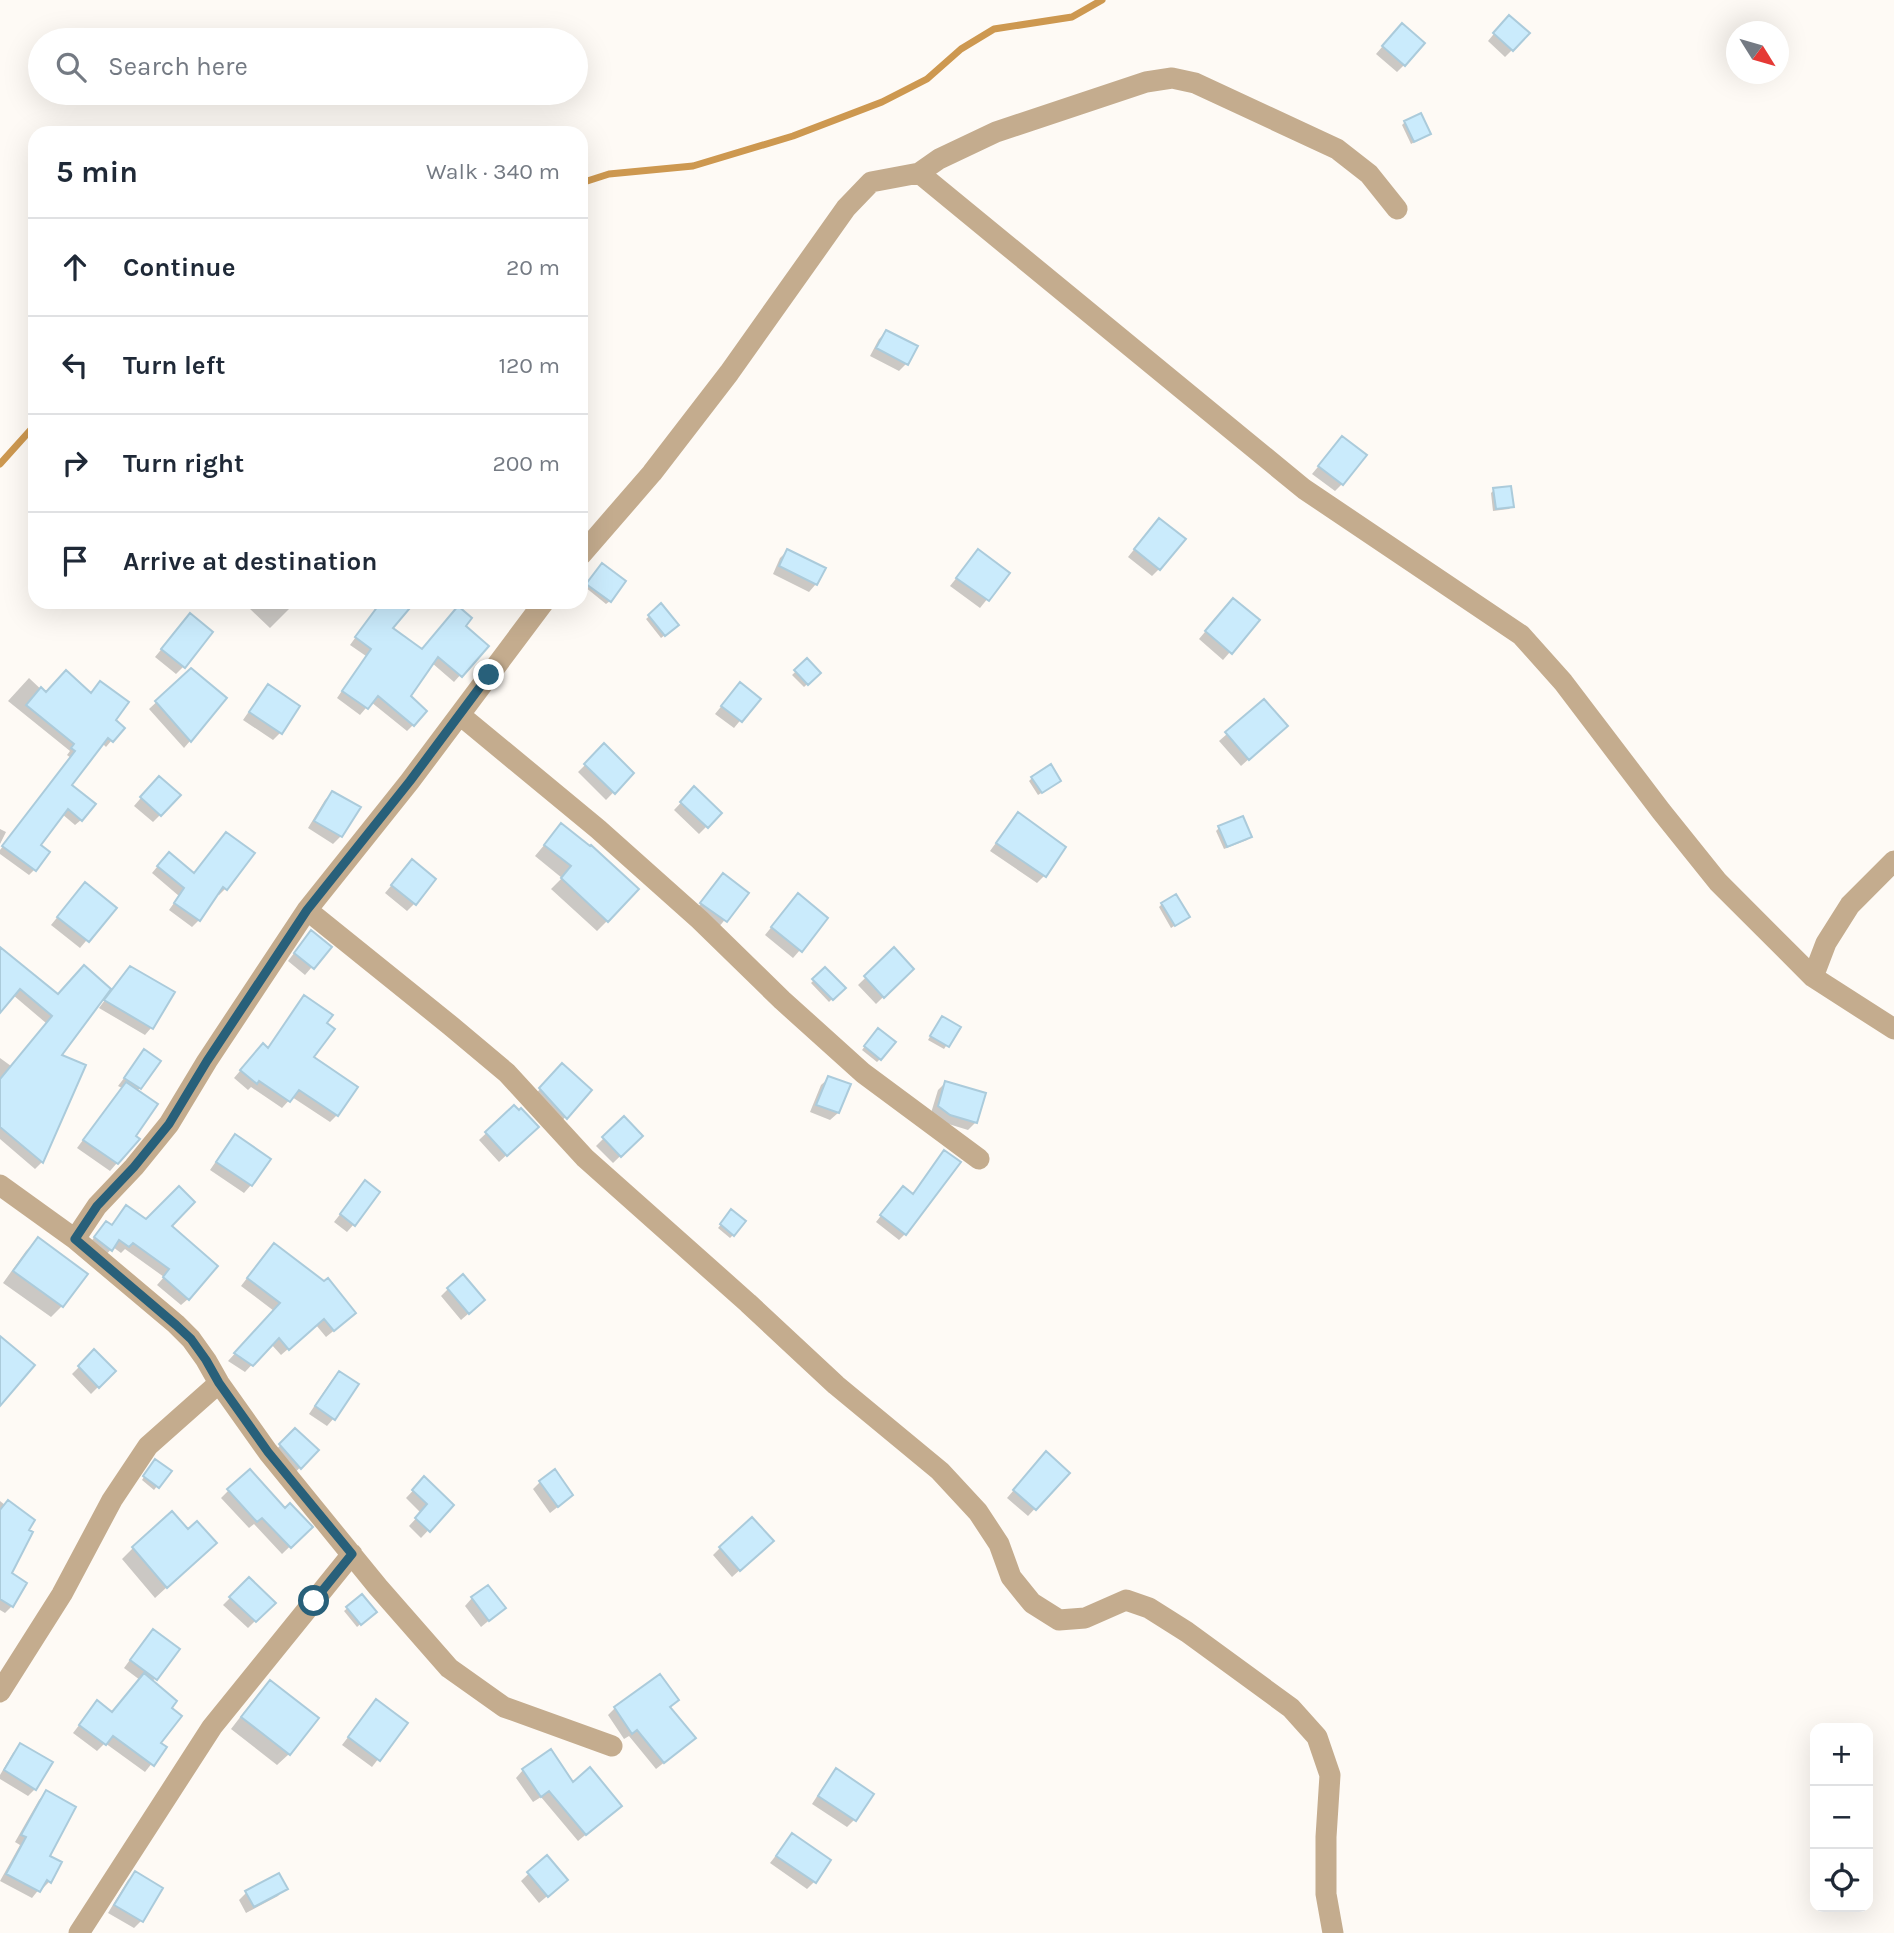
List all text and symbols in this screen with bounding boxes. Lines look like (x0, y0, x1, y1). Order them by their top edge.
north arrow (1726, 21, 1789, 84)
search box (28, 28, 588, 105)
icon: search (52, 48, 90, 86)
text: Search here (108, 51, 248, 82)
text: 5 min (56, 154, 138, 190)
text: Walk · 340 m (426, 158, 560, 185)
icon: ahead (56, 248, 94, 286)
text: Continue (123, 252, 235, 283)
text: 20 m (506, 254, 560, 281)
icon: left (56, 346, 94, 384)
text: Turn left (123, 350, 225, 381)
text: 120 m (498, 352, 560, 379)
icon: right (56, 444, 94, 482)
text: Turn right (123, 448, 244, 479)
text: 200 m (492, 450, 560, 477)
icon: arrive (56, 542, 94, 580)
text: Arrive at destination (123, 546, 377, 577)
route end (473, 659, 504, 690)
route start (298, 1585, 329, 1616)
map controls (1810, 1723, 1873, 1912)
button: + (1810, 1723, 1873, 1786)
button: − (1810, 1786, 1873, 1849)
button: locate (1810, 1849, 1873, 1912)

